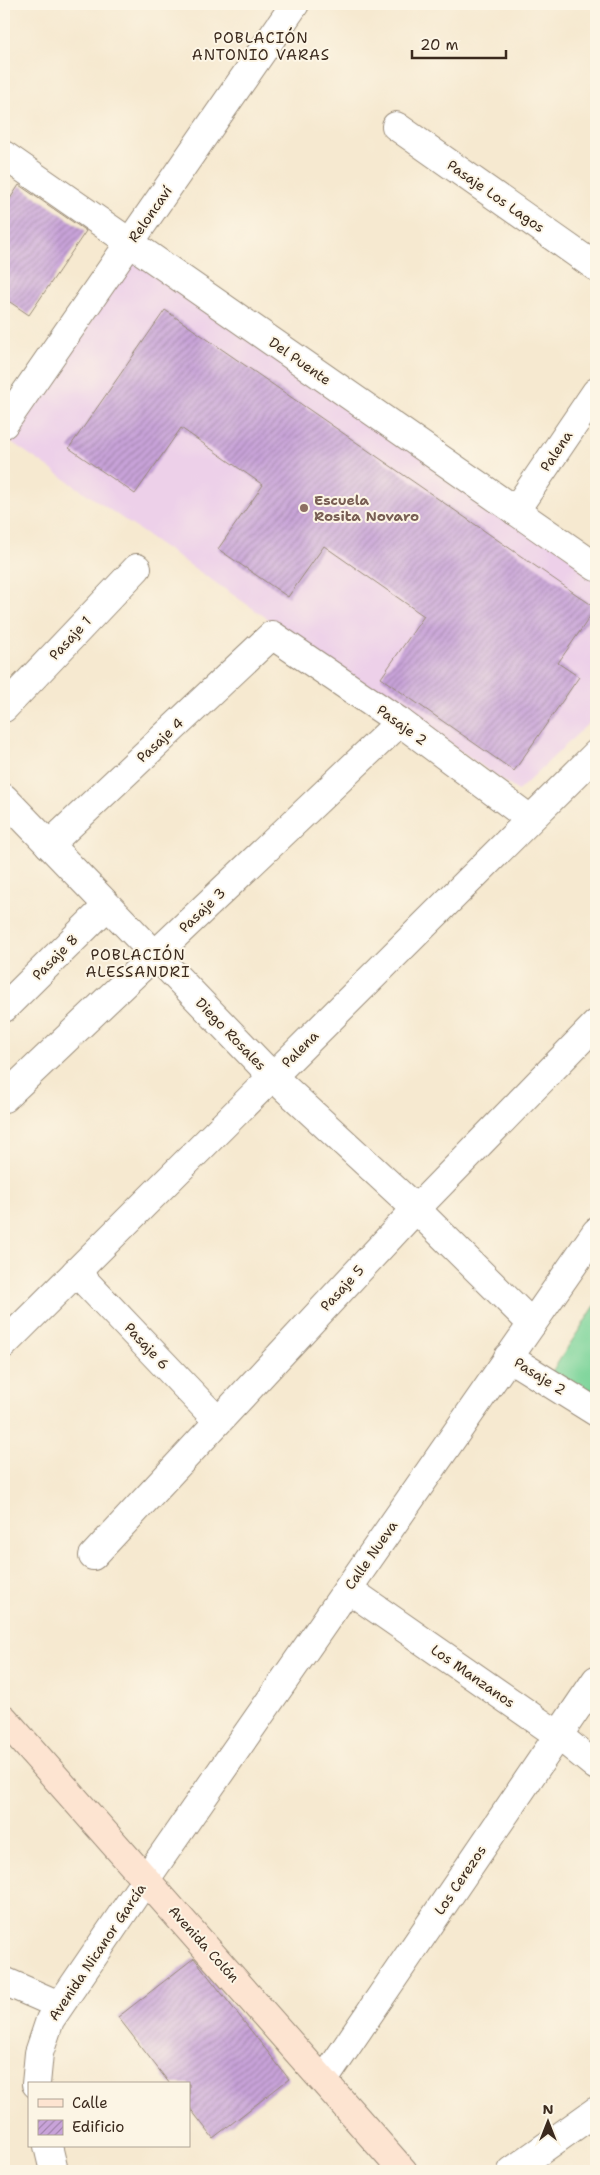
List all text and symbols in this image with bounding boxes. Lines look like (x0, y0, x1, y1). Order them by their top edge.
district label: POBLACIÓN ANTONIO VARAS (192, 27, 330, 65)
scale bar (412, 28, 506, 60)
text: 20 m (420, 35, 459, 55)
street label: Pasaje Los Lagos (444, 156, 548, 236)
street label: Reloncaví (124, 182, 176, 246)
street label: Del Puente (265, 333, 335, 389)
street label: Palena (536, 427, 576, 475)
place label: Escuela Rosita Novaro (314, 491, 419, 525)
marker: Escuela Rosita Novaro (298, 502, 310, 514)
street label: Pasaje 1 (45, 612, 95, 664)
street label: Pasaje 2 (373, 701, 431, 749)
street label: Pasaje 4 (133, 714, 187, 766)
street label: Pasaje 3 (175, 884, 229, 936)
street label: Pasaje 8 (28, 930, 82, 984)
district label: POBLACIÓN ALESSANDRI (85, 944, 191, 982)
street label: Diego Rosales (192, 994, 270, 1074)
street label: Palena (278, 1026, 323, 1071)
street label: Pasaje 5 (316, 1261, 368, 1315)
street label: Pasaje 6 (121, 1319, 173, 1373)
street label: Pasaje 2 (511, 1353, 569, 1399)
street label: Calle Nueva (341, 1517, 402, 1593)
street label: Los Manzanos (428, 1640, 519, 1712)
street label: Los Cerezos (430, 1842, 490, 1918)
street label: Avenida Nicanor García (44, 1880, 150, 2024)
street label: Avenida Colón (165, 1902, 244, 1986)
legend (28, 2082, 190, 2148)
text: Calle (72, 2093, 108, 2113)
north arrow (522, 2098, 572, 2148)
text: N (542, 2100, 554, 2118)
text: Edificio (72, 2117, 124, 2137)

